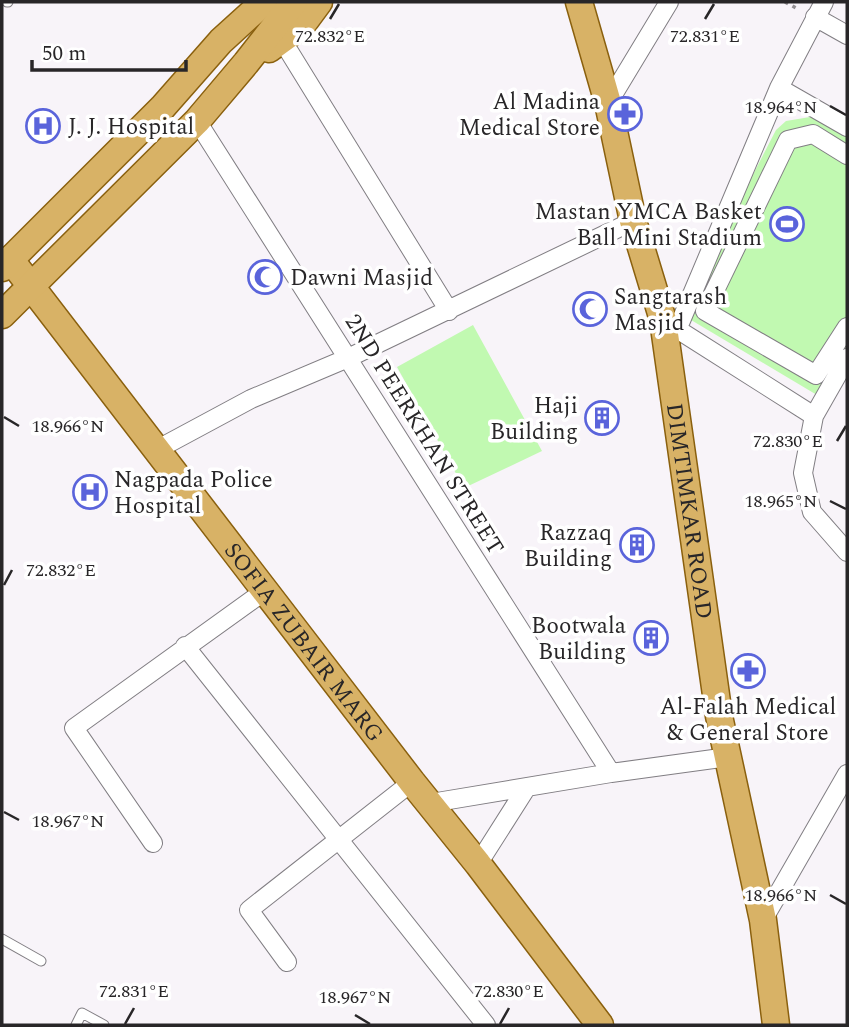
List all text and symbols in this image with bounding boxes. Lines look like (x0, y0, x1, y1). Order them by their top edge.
text: 72.832°E (295, 23, 365, 50)
text: 72.831°E (670, 23, 740, 50)
scale bar (32, 28, 186, 72)
text: 50 m (42, 38, 86, 70)
place label: Al Madina Medical Store (459, 85, 600, 146)
text: 18.964°N (745, 94, 817, 121)
pharmacy icon: Al Madina Medical Store (606, 95, 644, 133)
hospital icon: J. J. Hospital (24, 107, 62, 145)
place label: J. J. Hospital (68, 110, 194, 145)
place label: Mastan YMCA Basket Ball Mini Stadium (535, 195, 762, 256)
sports icon: Mastan YMCA Basket Ball Mini Stadium (768, 205, 806, 243)
mosque icon: Dawni Masjid (246, 258, 284, 296)
place label: Dawni Masjid (290, 261, 433, 296)
place label: Sangtarash Masjid (614, 280, 727, 341)
mosque icon: Sangtarash Masjid (571, 290, 609, 328)
street label: 2ND PEERKHAN STREET (335, 308, 512, 562)
place label: Haji Building (490, 389, 578, 450)
building icon: Haji Building (583, 399, 621, 437)
street label: DIMTIMKAR ROAD (656, 401, 721, 621)
text: 18.966°N (32, 413, 104, 440)
text: 72.830°E (753, 428, 823, 455)
place label: Nagpada Police Hospital (114, 463, 273, 524)
hospital icon: Nagpada Police Hospital (71, 473, 109, 511)
text: 18.965°N (745, 488, 817, 515)
place label: Razzaq Building (524, 516, 612, 577)
building icon: Razzaq Building (618, 526, 656, 564)
street label: SOFIA ZUBAIR MARG (215, 535, 391, 750)
text: 72.832°E (26, 557, 96, 584)
place label: Bootwala Building (531, 609, 626, 670)
building icon: Bootwala Building (632, 619, 670, 657)
pharmacy icon: Al-Falah Medical & General Store (729, 652, 767, 690)
place label: Al-Falah Medical & General Store (660, 690, 836, 751)
text: 18.967°N (32, 808, 104, 835)
text: 18.966°N (745, 882, 817, 909)
text: 72.831°E (99, 978, 169, 1005)
text: 72.830°E (474, 978, 544, 1005)
text: 18.967°N (319, 984, 391, 1011)

